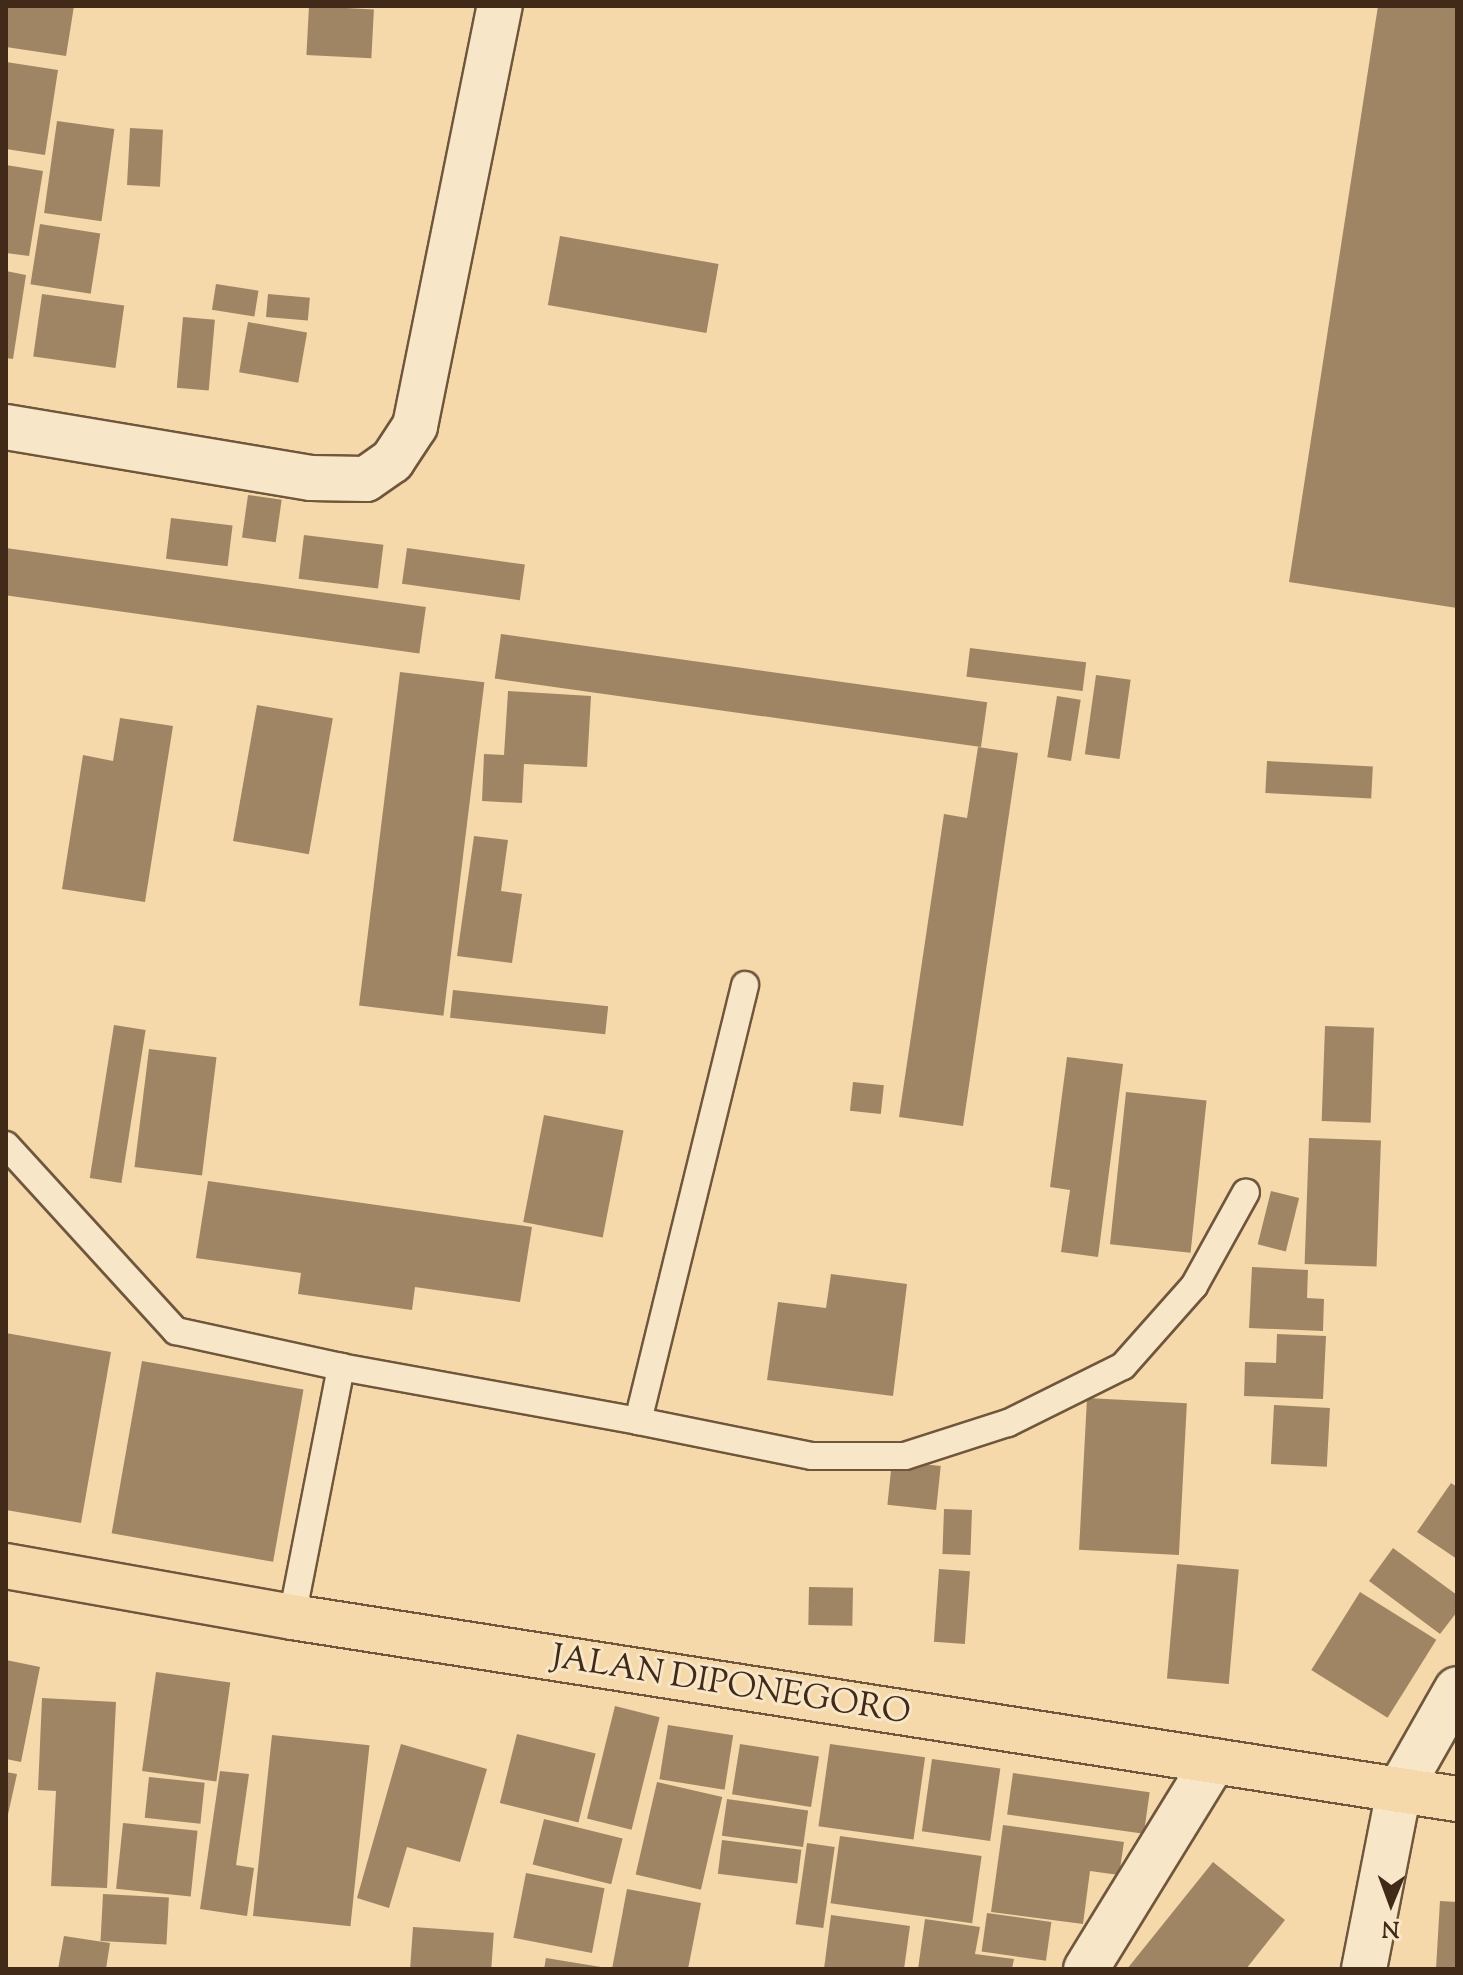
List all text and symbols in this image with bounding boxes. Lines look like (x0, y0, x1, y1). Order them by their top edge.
street label: JALAN DIPONEGORO (549, 1637, 913, 1735)
north arrow (1351, 1863, 1431, 1943)
text: N (1382, 1911, 1400, 1943)

